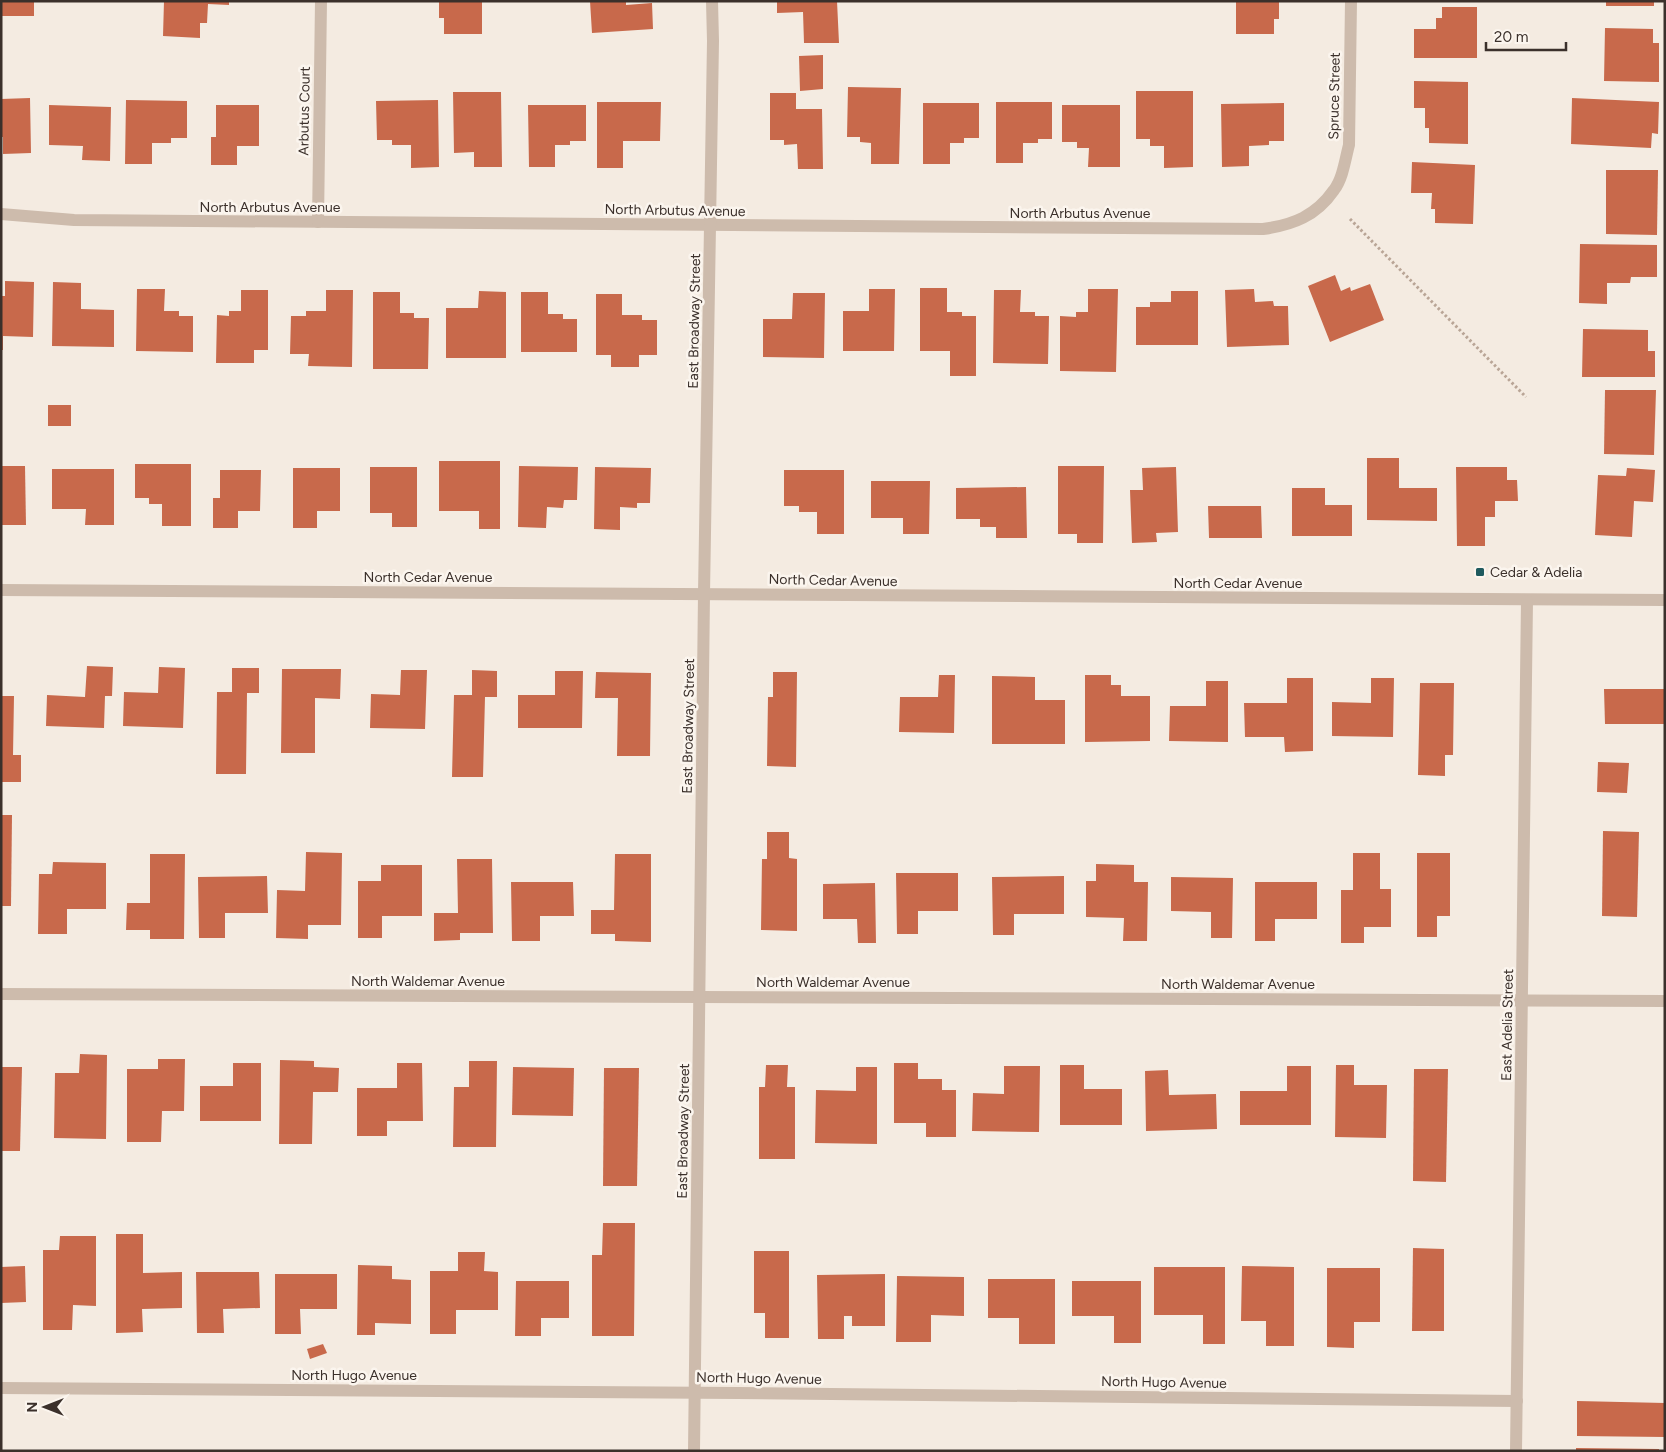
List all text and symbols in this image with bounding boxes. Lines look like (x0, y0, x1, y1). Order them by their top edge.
scale bar (1486, 20, 1566, 52)
text: 20 m (1494, 28, 1528, 46)
street label: Spruce Street (1325, 52, 1344, 140)
street label: Arbutus Court (295, 66, 314, 156)
street label: North Arbutus Avenue (200, 199, 341, 216)
street label: North Arbutus Avenue (604, 201, 746, 220)
street label: North Arbutus Avenue (1010, 205, 1151, 222)
street label: East Broadway Street (685, 253, 704, 389)
place label: Cedar & Adelia (1490, 564, 1582, 581)
marker: Cedar & Adelia (1474, 566, 1486, 578)
street label: North Cedar Avenue (364, 569, 493, 586)
street label: North Cedar Avenue (768, 571, 898, 590)
street label: North Cedar Avenue (1174, 575, 1303, 592)
street label: East Broadway Street (679, 658, 698, 794)
street label: East Adelia Street (1498, 969, 1517, 1081)
street label: North Waldemar Avenue (351, 973, 505, 990)
street label: North Waldemar Avenue (756, 974, 910, 991)
street label: North Waldemar Avenue (1161, 976, 1315, 993)
street label: East Broadway Street (674, 1063, 693, 1199)
street label: North Hugo Avenue (291, 1367, 417, 1384)
street label: North Hugo Avenue (696, 1369, 822, 1388)
street label: North Hugo Avenue (1101, 1373, 1227, 1392)
north arrow (20, 1382, 70, 1432)
text: N (24, 1402, 41, 1412)

